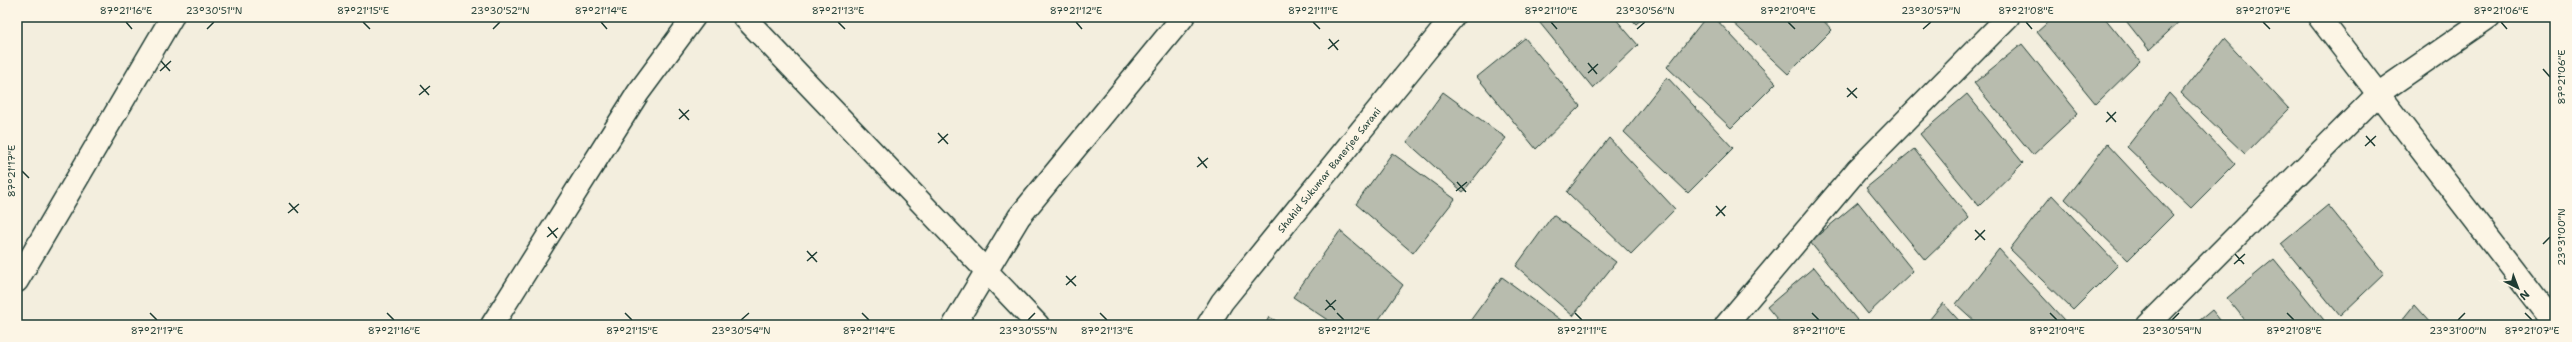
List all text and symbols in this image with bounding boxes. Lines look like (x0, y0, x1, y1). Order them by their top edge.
text: 87°21'16"E (100, 4, 152, 17)
text: 23°30'51"N (186, 4, 242, 17)
text: 87°21'15"E (337, 4, 389, 17)
text: 23°30'52"N (470, 4, 530, 17)
text: 87°21'14"E (575, 4, 627, 17)
text: 87°21'13"E (812, 4, 864, 17)
text: 87°21'12"E (1050, 4, 1102, 17)
text: 87°21'11"E (1288, 4, 1338, 17)
text: 87°21'10"E (1524, 4, 1578, 17)
text: 23°30'56"N (1615, 4, 1675, 17)
text: 87°21'09"E (1760, 4, 1816, 17)
text: 23°30'57"N (1901, 4, 1961, 17)
text: 87°21'08"E (1998, 4, 2054, 17)
text: 87°21'07"E (2235, 4, 2291, 17)
text: 87°21'06"E (2473, 4, 2529, 17)
text: 87°21'06"E (2555, 49, 2568, 105)
street label: Shahid Sukumar Banerjee Sarani (1274, 105, 1384, 235)
text: 87°21'17"E (5, 145, 18, 197)
text: 23°31'00"N (2555, 208, 2568, 266)
north arrow (2498, 268, 2538, 308)
text: N (2516, 287, 2533, 304)
text: 87°21'17"E (131, 324, 183, 337)
text: 87°21'16"E (368, 324, 420, 337)
text: 87°21'15"E (606, 324, 658, 337)
text: 23°30'54"N (711, 324, 771, 337)
text: 87°21'14"E (843, 324, 895, 337)
text: 23°30'55"N (999, 324, 1057, 337)
text: 87°21'13"E (1081, 324, 1133, 337)
text: 87°21'12"E (1318, 324, 1370, 337)
text: 87°21'11"E (1557, 324, 1607, 337)
text: 87°21'10"E (1792, 324, 1846, 337)
text: 87°21'09"E (2029, 324, 2085, 337)
text: 23°30'59"N (2142, 324, 2202, 337)
text: 87°21'08"E (2266, 324, 2322, 337)
text: 23°31'00"N (2429, 324, 2487, 337)
text: 87°21'07"E (2504, 324, 2560, 337)

